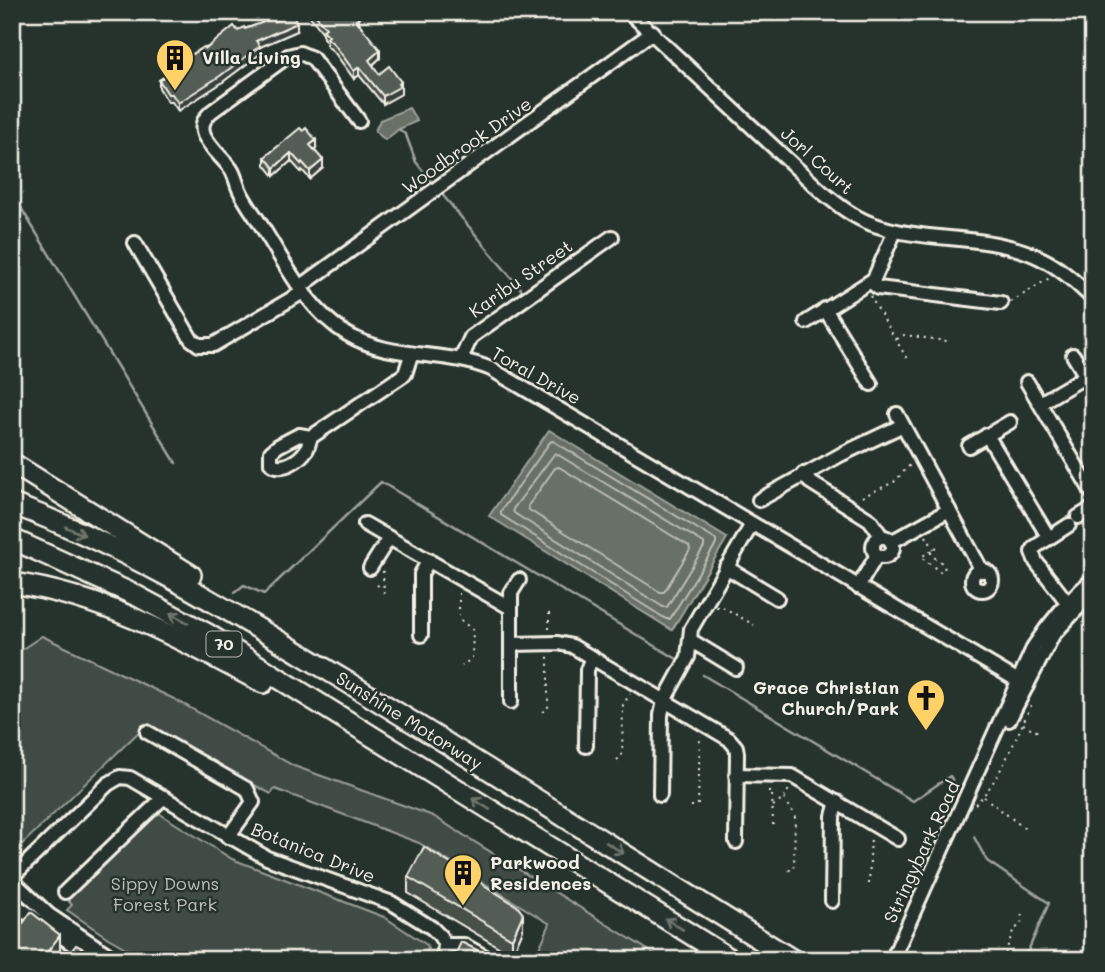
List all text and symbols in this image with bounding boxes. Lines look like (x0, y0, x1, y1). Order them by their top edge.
building icon: Villa Living (154, 37, 196, 92)
place label: Villa Living (202, 45, 301, 69)
street label: Woodbrook Drive (397, 91, 536, 199)
street label: Jorl Court (776, 121, 859, 199)
street label: Karibu Street (464, 234, 577, 323)
street label: Toral Drive (487, 341, 586, 410)
one-way arrow (64, 525, 85, 538)
one-way arrow (169, 611, 189, 625)
road number: 70 (206, 632, 242, 656)
street label: Sunshine Motorway (332, 665, 487, 775)
place label: Grace Christian Church/Park (753, 675, 899, 720)
church icon: Grace Christian Church/Park (905, 677, 947, 732)
street label: Stringybark Road (878, 777, 965, 927)
one-way arrow (472, 796, 491, 811)
street label: Botanica Drive (248, 816, 379, 888)
one-way arrow (604, 842, 624, 856)
place label: Parkwood Residences (490, 850, 591, 895)
building icon: Parkwood Residences (442, 852, 484, 907)
park label: Sippy Downs Forest Park (111, 871, 219, 916)
one-way arrow (665, 916, 685, 930)

